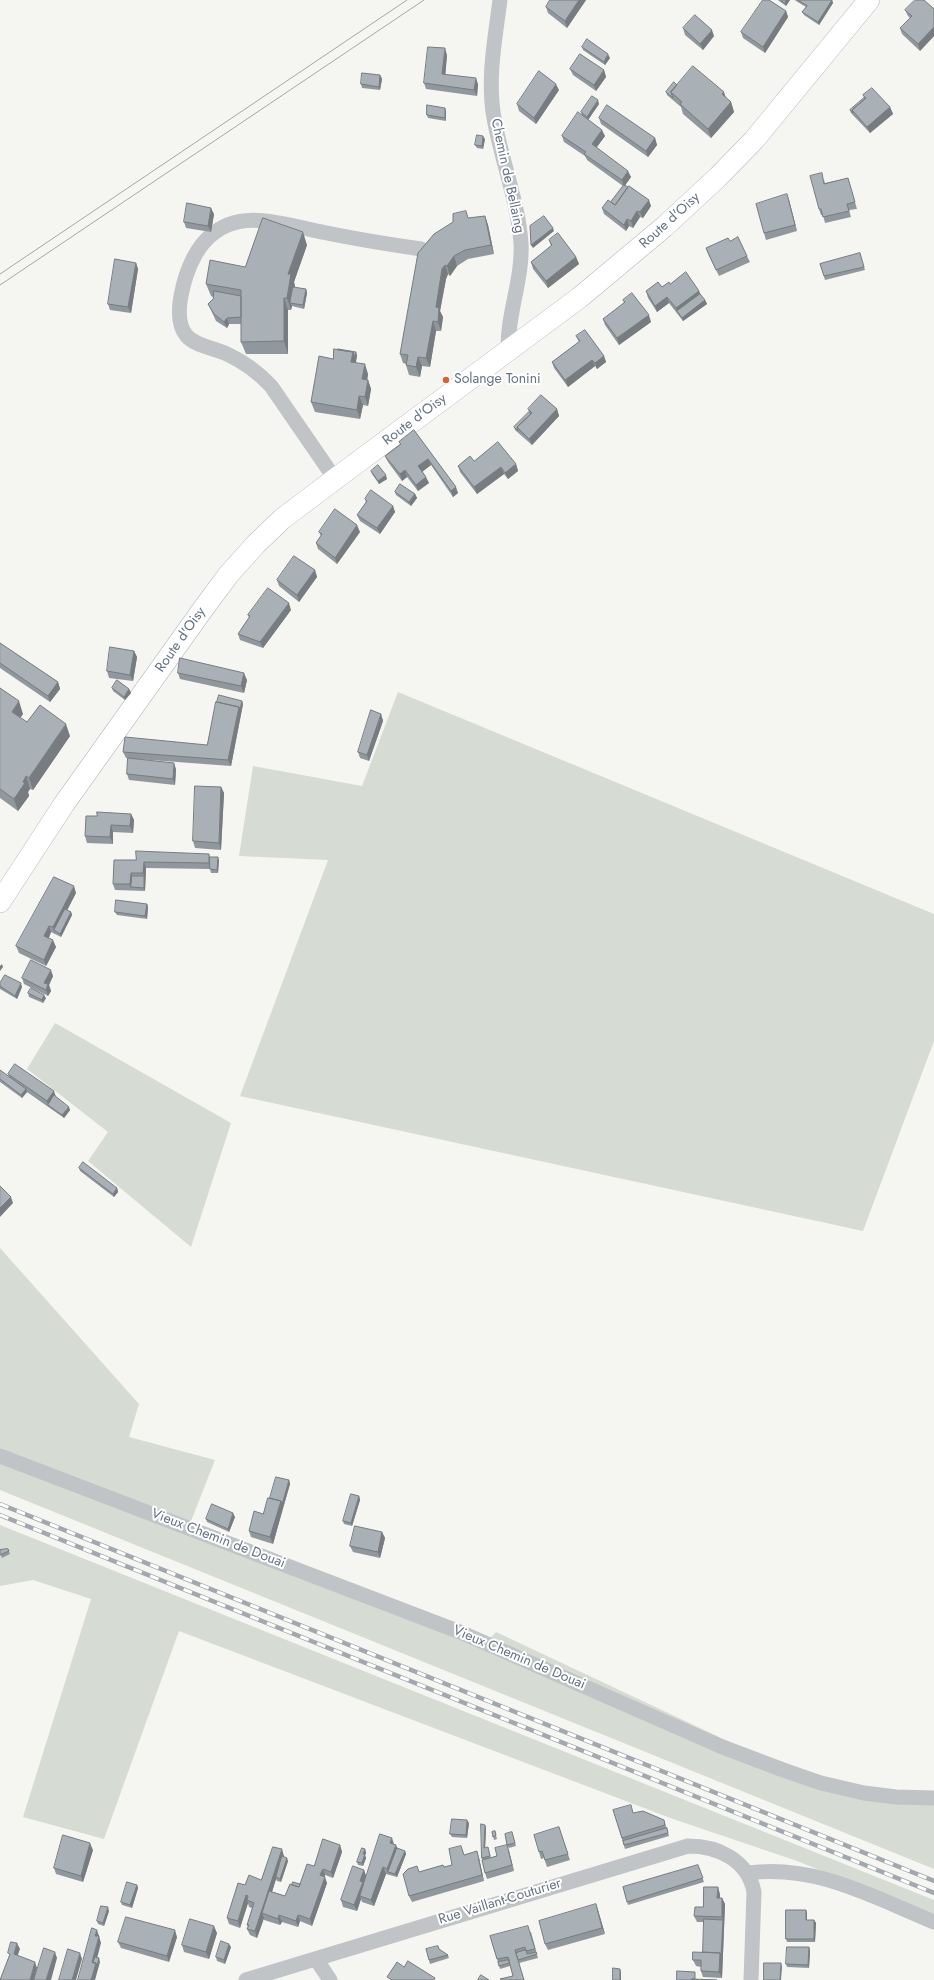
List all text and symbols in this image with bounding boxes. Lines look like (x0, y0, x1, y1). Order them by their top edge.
street label: Chemin de Bellaing (487, 117, 527, 235)
street label: Route d'Oisy (636, 189, 704, 253)
place label: Solange Tonini (454, 372, 541, 388)
marker: Solange Tonini (441, 375, 451, 385)
street label: Route d'Oisy (380, 391, 450, 449)
street label: Route d'Oisy (152, 604, 210, 676)
street label: Vieux Chemin de Douai (149, 1506, 287, 1572)
street label: Vieux Chemin de Douai (450, 1623, 588, 1693)
street label: Rue Vaillant-Couturier (437, 1875, 563, 1929)

